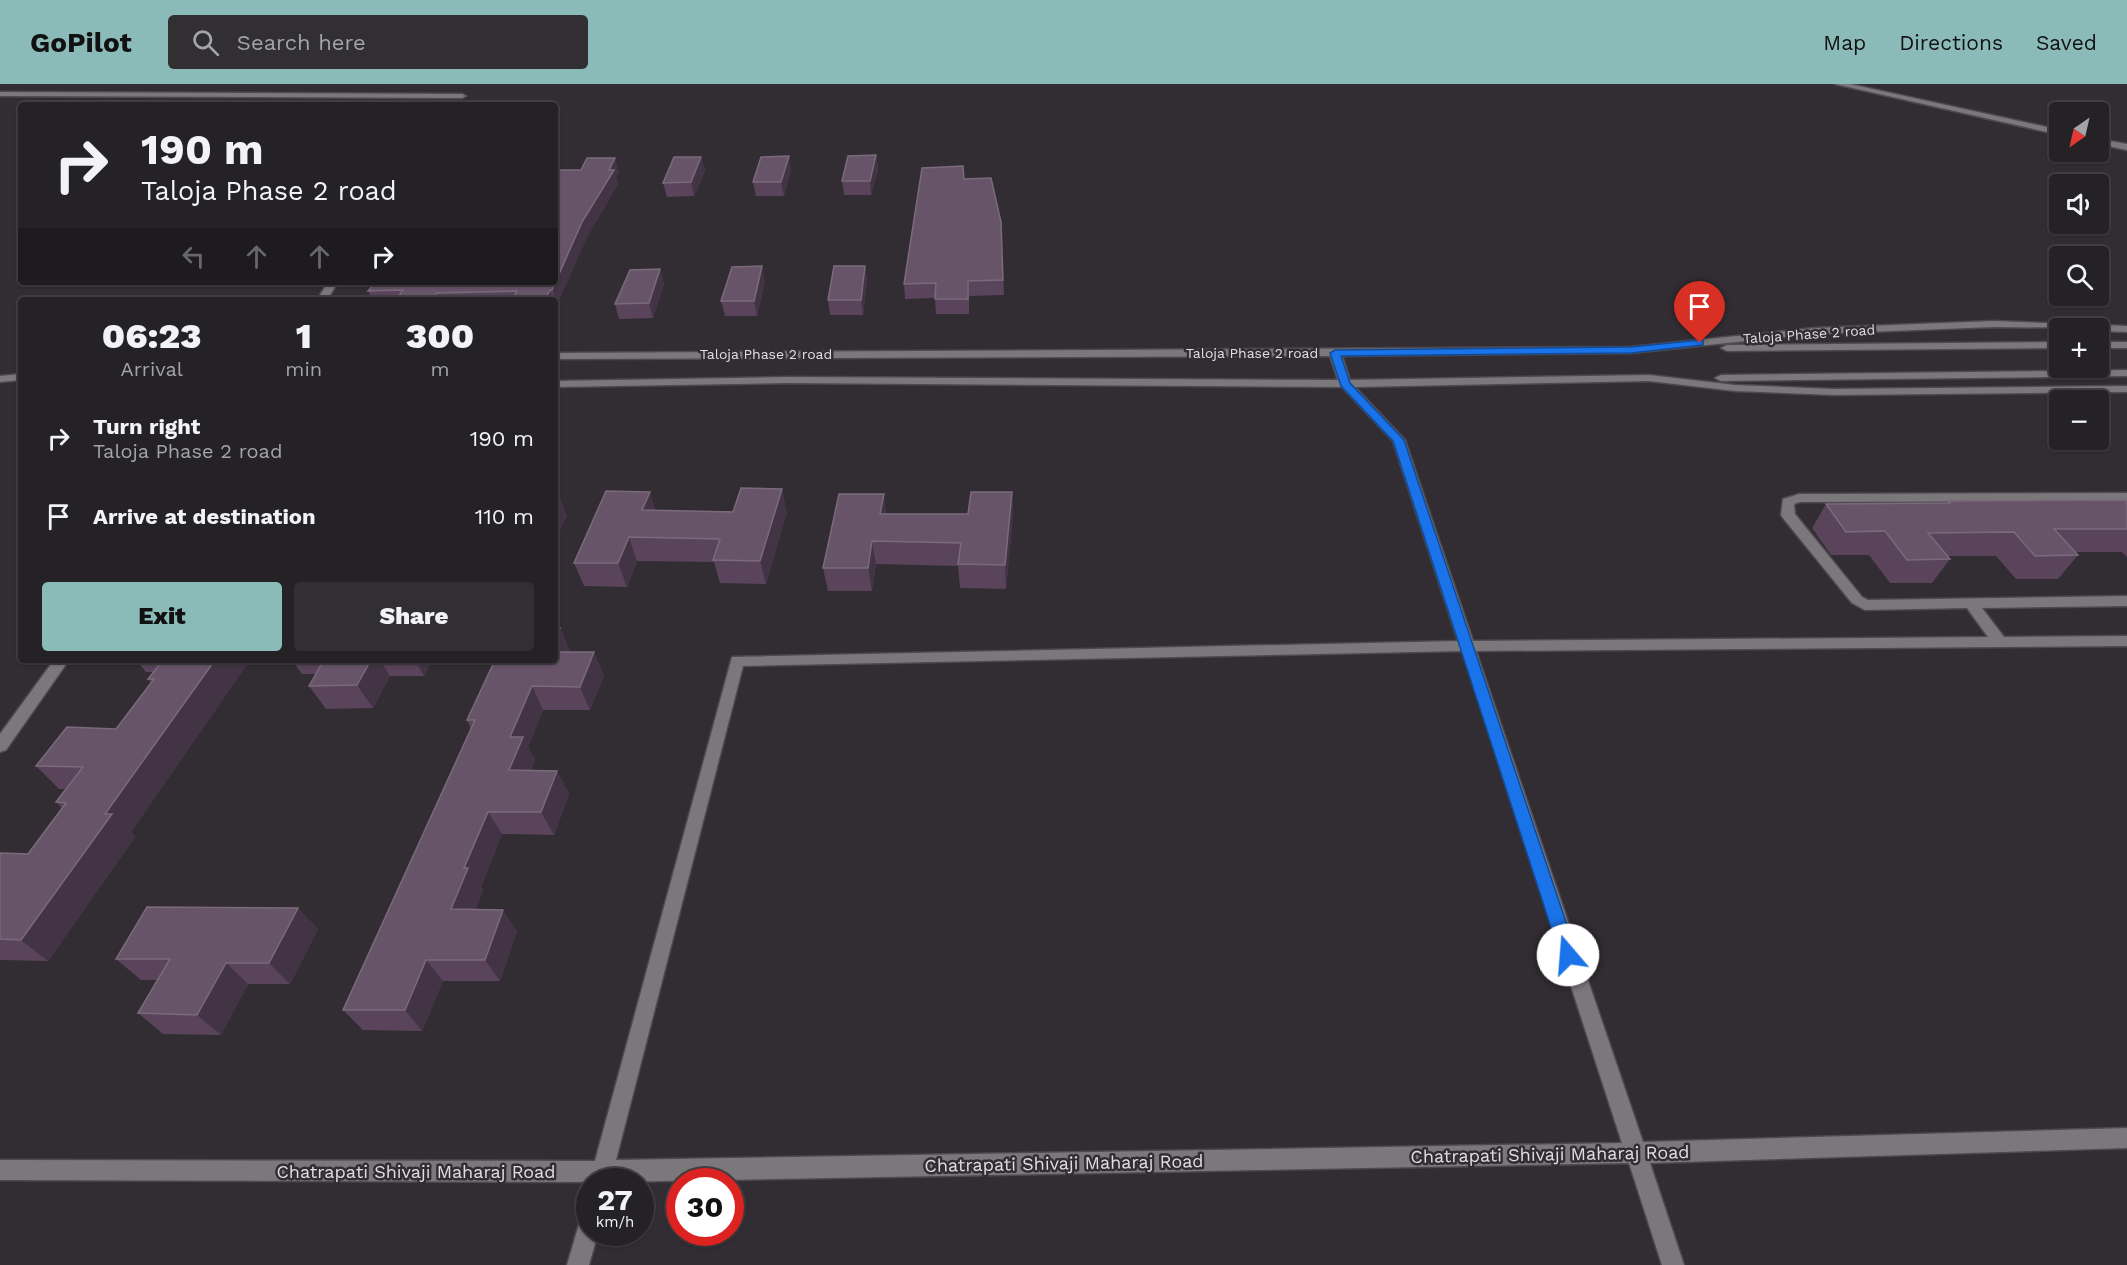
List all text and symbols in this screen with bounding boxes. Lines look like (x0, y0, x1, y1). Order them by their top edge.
search box (168, 15, 588, 69)
text: GoPilot (30, 26, 132, 59)
icon: search (189, 26, 222, 59)
text: Search here (237, 30, 366, 55)
text: Map (1823, 30, 1866, 55)
text: Directions (1899, 30, 2003, 55)
text: Saved (2036, 30, 2097, 55)
north arrow (2049, 102, 2109, 162)
map controls (2049, 102, 2109, 450)
text: 190 m (141, 125, 264, 174)
icon: right (42, 126, 120, 204)
button: sound (2049, 174, 2109, 234)
text: Taloja Phase 2 road (141, 175, 397, 207)
icon: left (177, 240, 210, 273)
icon: ahead (240, 240, 273, 273)
icon: ahead (303, 240, 336, 273)
icon: right (366, 240, 399, 273)
button: search (2049, 246, 2109, 306)
pin (1674, 281, 1725, 343)
icon: arrive (1683, 290, 1716, 323)
text: 06:23 (102, 315, 202, 357)
text: 1 (296, 315, 312, 357)
text: 300 (406, 315, 474, 357)
button: + (2049, 318, 2109, 378)
street label: Taloja Phase 2 road (1742, 321, 1876, 347)
street label: Taloja Phase 2 road (1186, 345, 1318, 361)
street label: Taloja Phase 2 road (700, 346, 832, 362)
text: Arrival (120, 357, 183, 381)
text: min (285, 357, 322, 381)
text: m (431, 357, 450, 381)
button: − (2049, 390, 2109, 450)
text: Turn right (93, 414, 200, 439)
icon: right (42, 422, 75, 455)
text: 190 m (470, 426, 534, 451)
text: Taloja Phase 2 road (93, 439, 282, 463)
icon: arrive (42, 500, 75, 533)
text: Arrive at destination (93, 504, 316, 529)
text: 110 m (475, 504, 534, 529)
button: Exit (42, 582, 282, 651)
button: Share (294, 582, 534, 651)
position arrow (1536, 923, 1600, 987)
street label: Chatrapati Shivaji Maharaj Road (1410, 1141, 1690, 1167)
street label: Chatrapati Shivaji Maharaj Road (924, 1150, 1204, 1176)
street label: Chatrapati Shivaji Maharaj Road (276, 1161, 556, 1182)
speed limit sign: 30 (666, 1168, 744, 1246)
text: 27 (597, 1182, 633, 1217)
text: km/h (596, 1213, 634, 1231)

